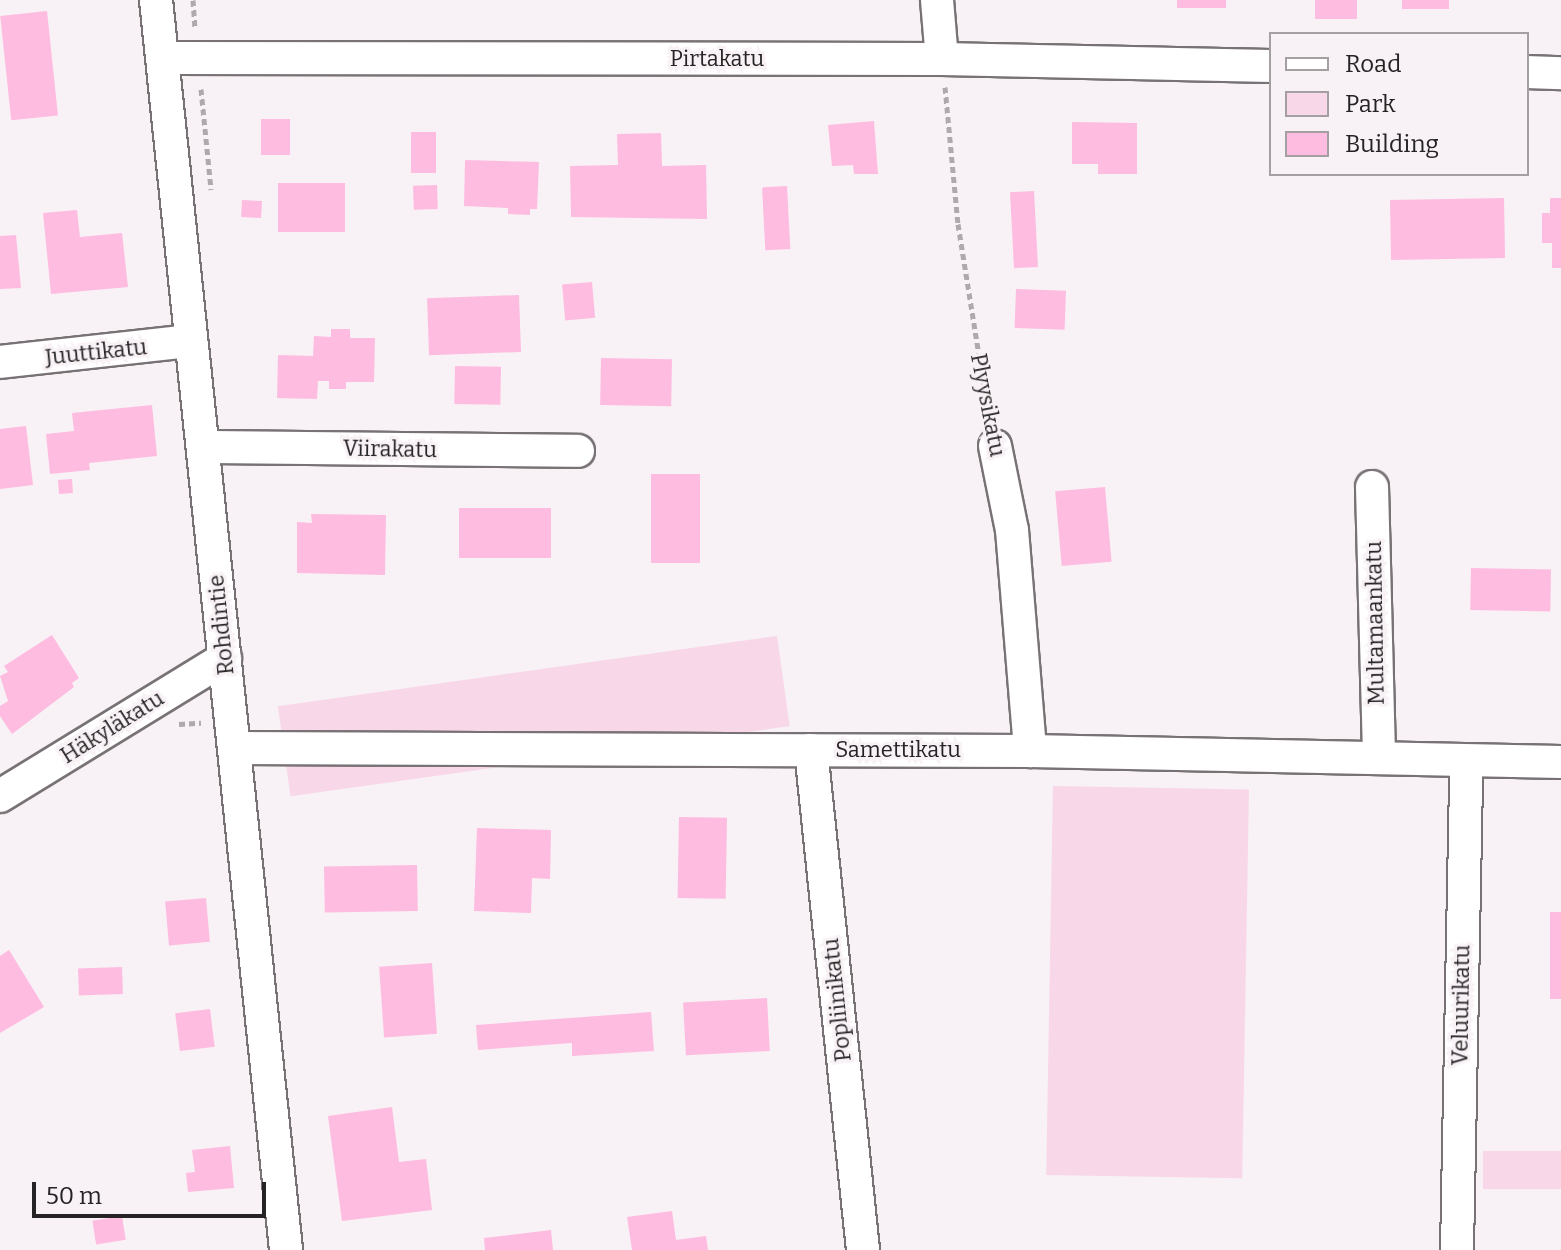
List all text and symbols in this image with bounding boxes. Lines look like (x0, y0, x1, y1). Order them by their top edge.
legend (1269, 32, 1529, 176)
street label: Pirtakatu (670, 46, 764, 72)
text: Road (1345, 50, 1401, 78)
text: Park (1345, 90, 1396, 118)
text: Building (1345, 130, 1439, 158)
street label: Juuttikatu (44, 334, 148, 370)
street label: Plyysikatu (965, 351, 1011, 459)
street label: Viirakatu (343, 435, 437, 463)
street label: Multamaankatu (1360, 541, 1390, 705)
street label: Rohdintie (203, 574, 239, 676)
street label: Häkyläkatu (56, 685, 168, 769)
street label: Samettikatu (835, 737, 961, 763)
street label: Popliinikatu (817, 937, 857, 1063)
street label: Veluurikatu (1447, 944, 1475, 1066)
scale bar (36, 1166, 270, 1216)
text: 50 m (46, 1182, 102, 1210)

